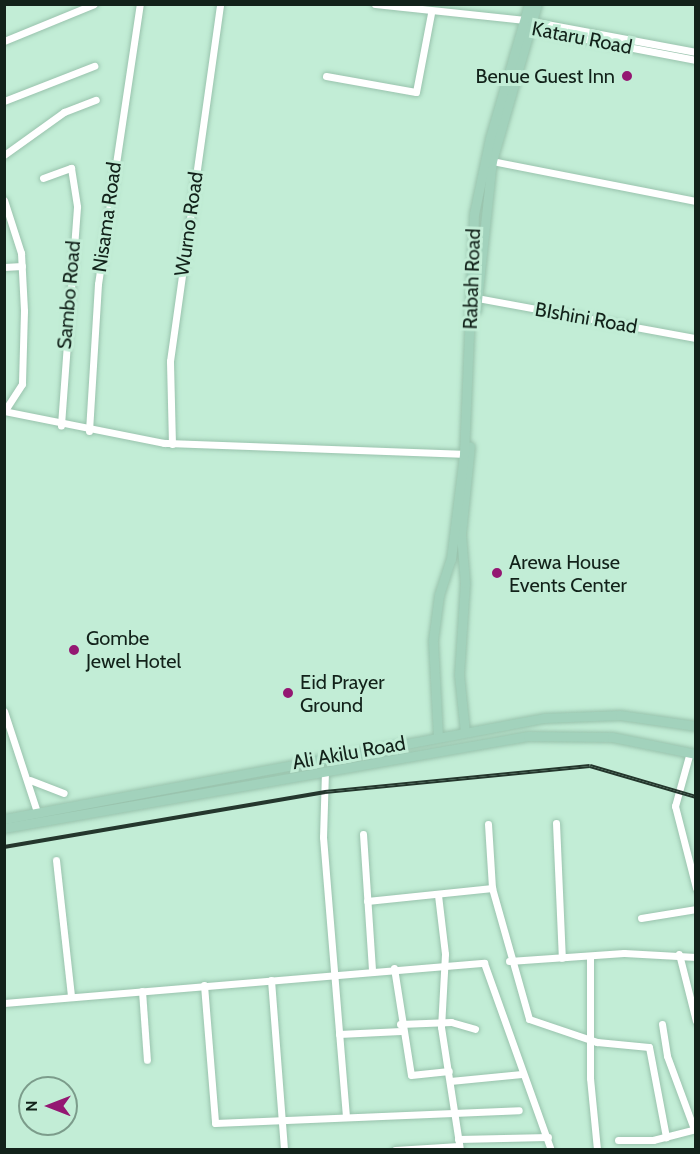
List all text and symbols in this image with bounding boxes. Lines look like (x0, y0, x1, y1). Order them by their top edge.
street label: Kataru Road (530, 17, 634, 59)
place label: Benue Guest Inn (476, 64, 615, 88)
marker: Benue Guest Inn (620, 69, 634, 83)
street label: Nisama Road (87, 160, 127, 274)
street label: Wurno Road (170, 170, 208, 278)
street label: Rabah Road (458, 228, 486, 330)
street label: Sambo Road (52, 240, 86, 350)
street label: BIshini Road (533, 297, 639, 339)
place label: Arewa House Events Center (509, 550, 627, 597)
marker: Arewa House Events Center (490, 566, 504, 580)
place label: Gombe Jewel Hotel (86, 626, 181, 673)
marker: Gombe Jewel Hotel (67, 643, 81, 657)
place label: Eid Prayer Ground (300, 670, 384, 717)
marker: Eid Prayer Ground (281, 686, 295, 700)
street label: Ali Akilu Road (291, 731, 407, 775)
north arrow (18, 1076, 78, 1136)
text: N (22, 1100, 41, 1112)

